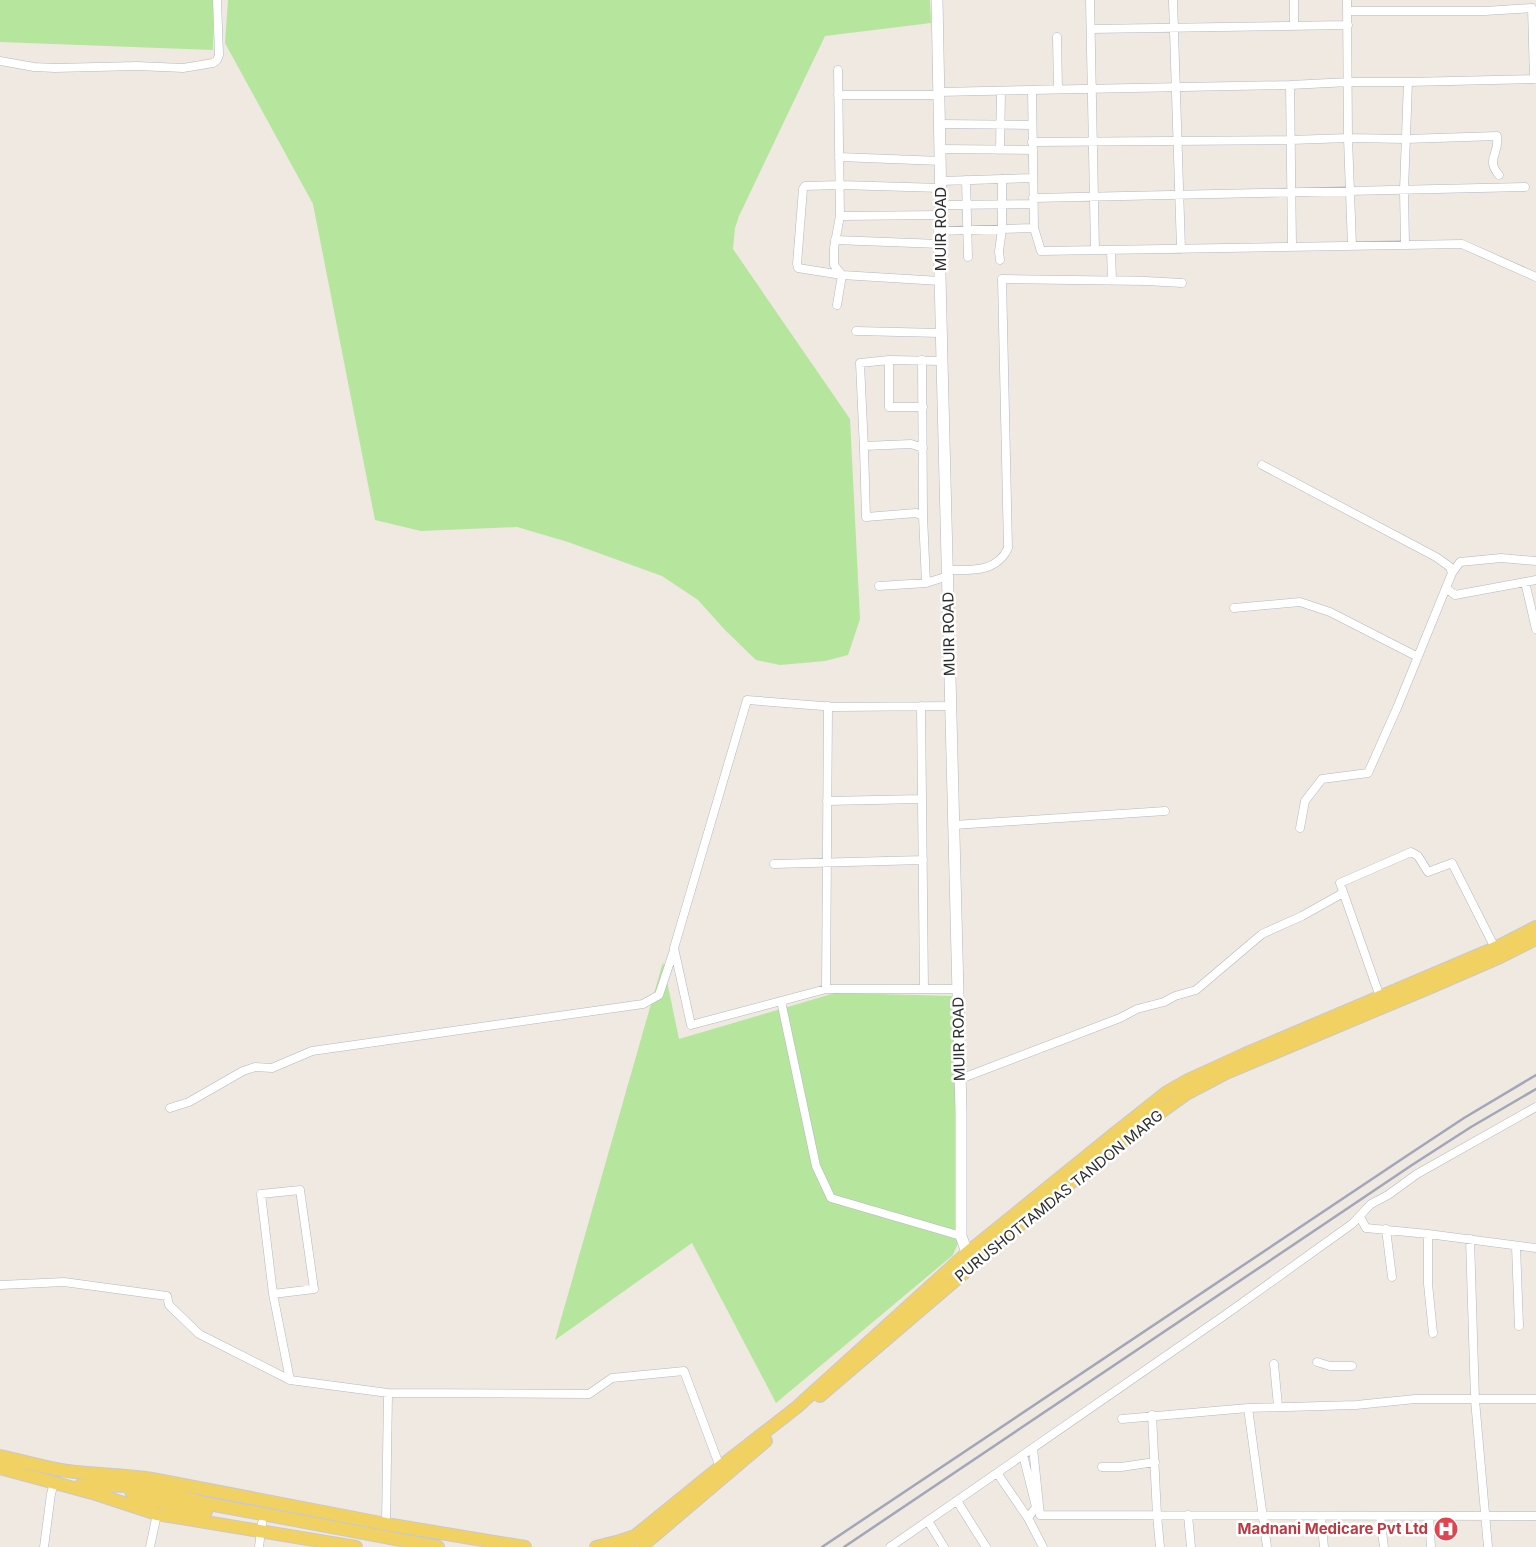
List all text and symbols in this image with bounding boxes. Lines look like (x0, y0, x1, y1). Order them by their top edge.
street label: MUIR ROAD (931, 187, 950, 271)
street label: MUIR ROAD (938, 592, 959, 676)
street label: MUIR ROAD (948, 997, 969, 1081)
street label: PURUSHOTTAMDAS TANDON MARG (951, 1106, 1167, 1286)
hospital icon: Madnani Medicare Pvt Ltd (1433, 1516, 1459, 1542)
place label: Madnani Medicare Pvt Ltd (1238, 1519, 1428, 1538)

